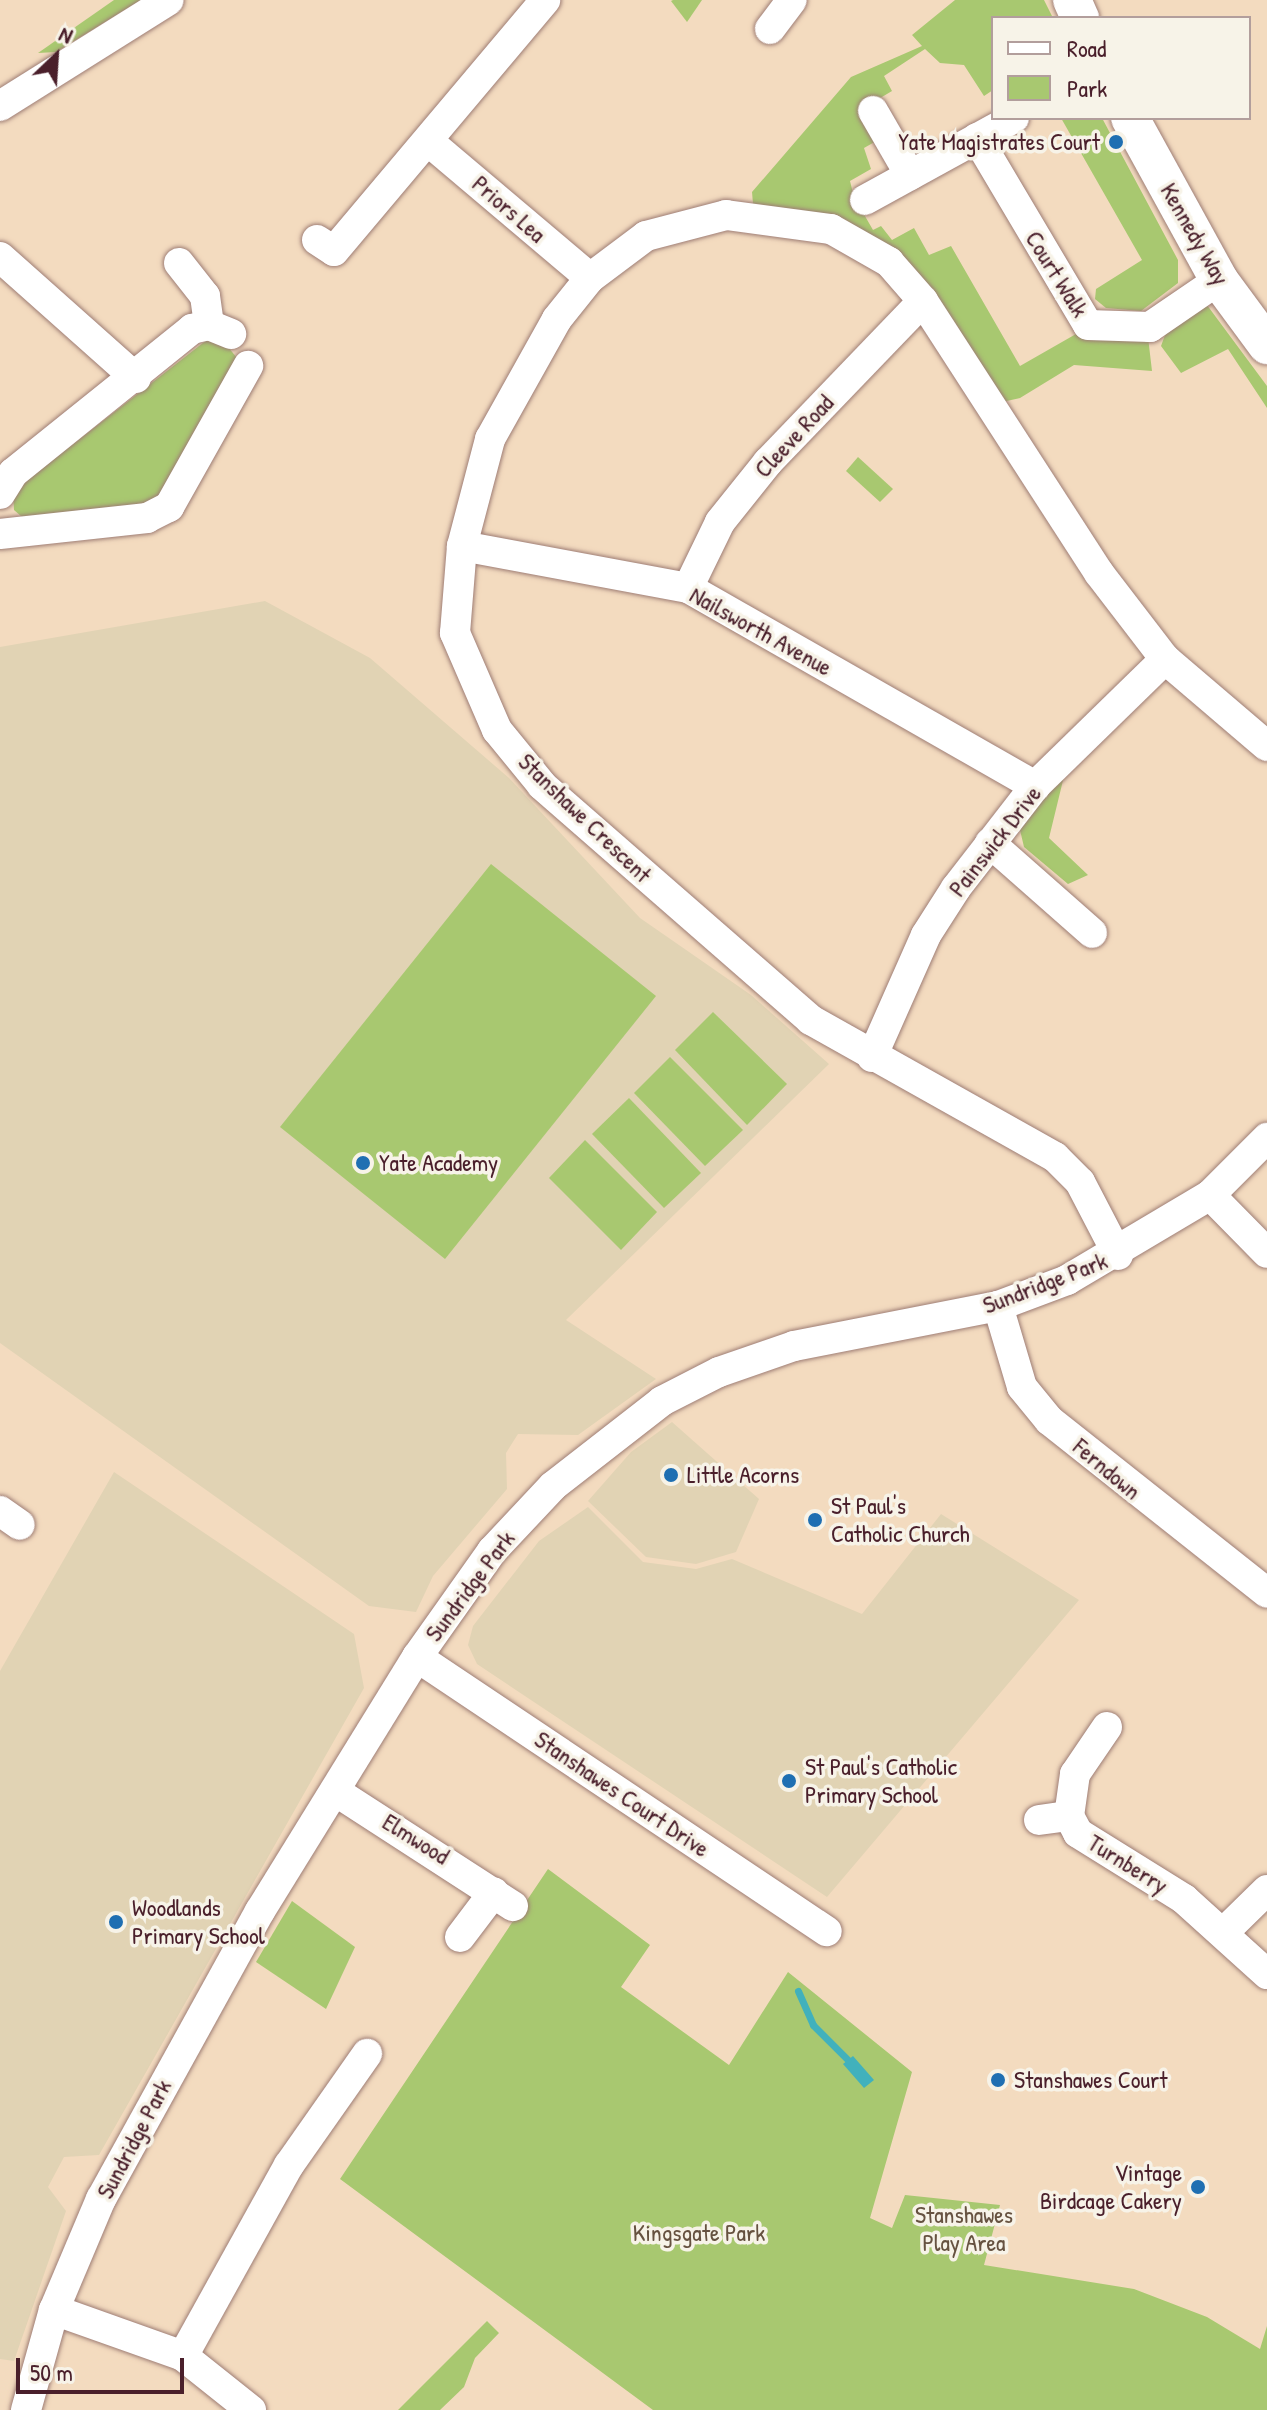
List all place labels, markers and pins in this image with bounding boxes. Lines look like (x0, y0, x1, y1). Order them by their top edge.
place label: Yate Magistrates Court (898, 128, 1100, 156)
marker: Yate Magistrates Court (1107, 133, 1125, 151)
place label: Yate Academy (379, 1149, 498, 1177)
marker: Yate Academy (354, 1154, 372, 1172)
place label: Little Acorns (687, 1461, 799, 1489)
marker: Little Acorns (662, 1466, 680, 1484)
place label: St Paul's Catholic Church (831, 1492, 970, 1548)
marker: St Paul's Catholic Church (806, 1511, 824, 1529)
place label: St Paul's Catholic Primary School (805, 1753, 957, 1809)
marker: St Paul's Catholic Primary School (780, 1772, 798, 1790)
place label: Woodlands Primary School (132, 1894, 265, 1950)
marker: Woodlands Primary School (107, 1913, 125, 1931)
place label: Stanshawes Court (1014, 2066, 1168, 2094)
marker: Stanshawes Court (989, 2071, 1007, 2089)
place label: Vintage Birdcage Cakery (1040, 2159, 1182, 2215)
marker: Vintage Birdcage Cakery (1189, 2178, 1207, 2196)

